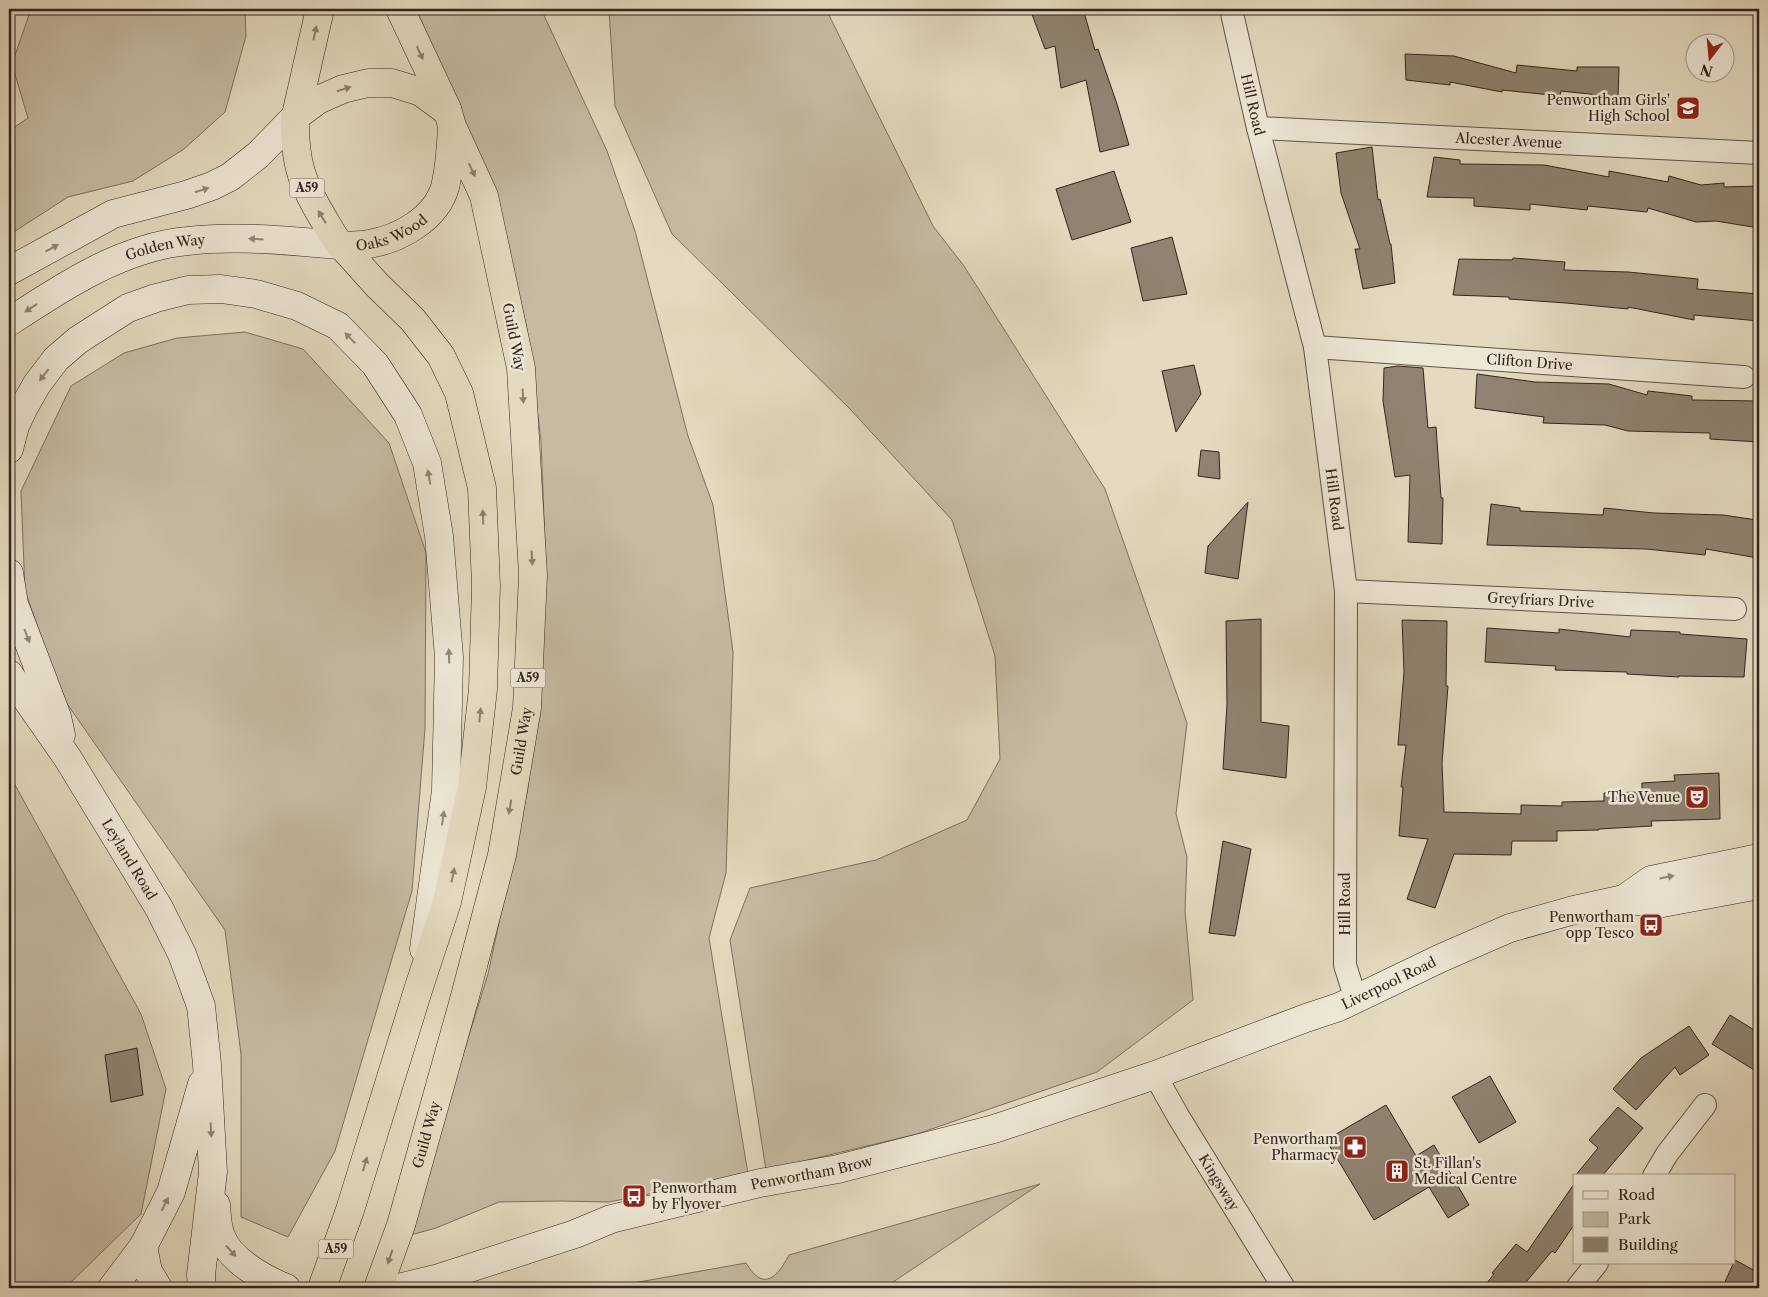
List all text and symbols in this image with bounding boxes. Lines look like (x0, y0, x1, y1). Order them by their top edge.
one-way arrow (312, 25, 320, 41)
north arrow (1686, 32, 1736, 82)
one-way arrow (417, 46, 425, 60)
text: N (1698, 60, 1715, 81)
street label: Hill Road (1237, 72, 1269, 138)
one-way arrow (337, 85, 352, 93)
place label: Penwortham Girls' High School (1547, 91, 1670, 125)
school or university icon: Penwortham Girls' High School (1675, 95, 1701, 121)
street label: Alcester Avenue (1454, 129, 1563, 152)
one-way arrow (469, 163, 477, 177)
road number: A59 (290, 178, 324, 198)
one-way arrow (195, 185, 210, 193)
one-way arrow (317, 210, 327, 223)
street label: Oaks Wood (355, 210, 432, 255)
street label: Golden Way (123, 230, 206, 265)
one-way arrow (248, 235, 264, 243)
one-way arrow (44, 244, 59, 252)
street label: Guild Way (499, 301, 529, 373)
one-way arrow (24, 303, 37, 312)
one-way arrow (344, 332, 356, 344)
street label: Clifton Drive (1486, 350, 1573, 374)
one-way arrow (38, 368, 49, 381)
one-way arrow (519, 388, 527, 404)
street label: Hill Road (1321, 467, 1347, 532)
one-way arrow (425, 468, 433, 484)
one-way arrow (478, 509, 486, 525)
one-way arrow (528, 551, 536, 567)
street label: Greyfriars Drive (1487, 589, 1595, 611)
one-way arrow (23, 629, 31, 644)
one-way arrow (444, 647, 452, 663)
road number: A59 (510, 668, 546, 688)
one-way arrow (477, 706, 485, 722)
street label: Guild Way (507, 706, 536, 777)
theatre icon: The Venue (1684, 784, 1710, 810)
place label: The Venue (1608, 788, 1680, 806)
one-way arrow (506, 799, 514, 815)
one-way arrow (439, 809, 447, 825)
street label: Leyland Road (98, 815, 161, 904)
one-way arrow (449, 867, 457, 882)
street label: Hill Road (1336, 872, 1354, 935)
one-way arrow (1659, 873, 1675, 881)
place label: Penwortham opp Tesco (1549, 908, 1634, 942)
bus stop icon: Penwortham opp Tesco (1638, 912, 1664, 938)
street label: Liverpool Road (1339, 953, 1439, 1013)
street label: Guild Way (408, 1099, 444, 1170)
one-way arrow (208, 1122, 216, 1138)
place label: Penwortham Pharmacy (1253, 1130, 1338, 1164)
pharmacy icon: Penwortham Pharmacy (1342, 1134, 1368, 1160)
street label: Penwortham Brow (749, 1151, 875, 1194)
street label: Kingsway (1195, 1151, 1243, 1214)
place label: St. Fillan's Medical Centre (1414, 1154, 1517, 1188)
one-way arrow (361, 1156, 369, 1171)
building icon: St. Fillan's Medical Centre (1384, 1158, 1410, 1184)
legend (1573, 1174, 1736, 1264)
place label: Penwortham by Flyover (652, 1179, 737, 1213)
bus stop icon: Penwortham by Flyover (621, 1183, 647, 1209)
text: Road (1618, 1185, 1655, 1204)
one-way arrow (161, 1197, 169, 1211)
text: Park (1618, 1209, 1652, 1228)
text: Building (1618, 1235, 1678, 1254)
road number: A59 (318, 1240, 354, 1258)
one-way arrow (225, 1245, 237, 1257)
one-way arrow (386, 1250, 394, 1265)

